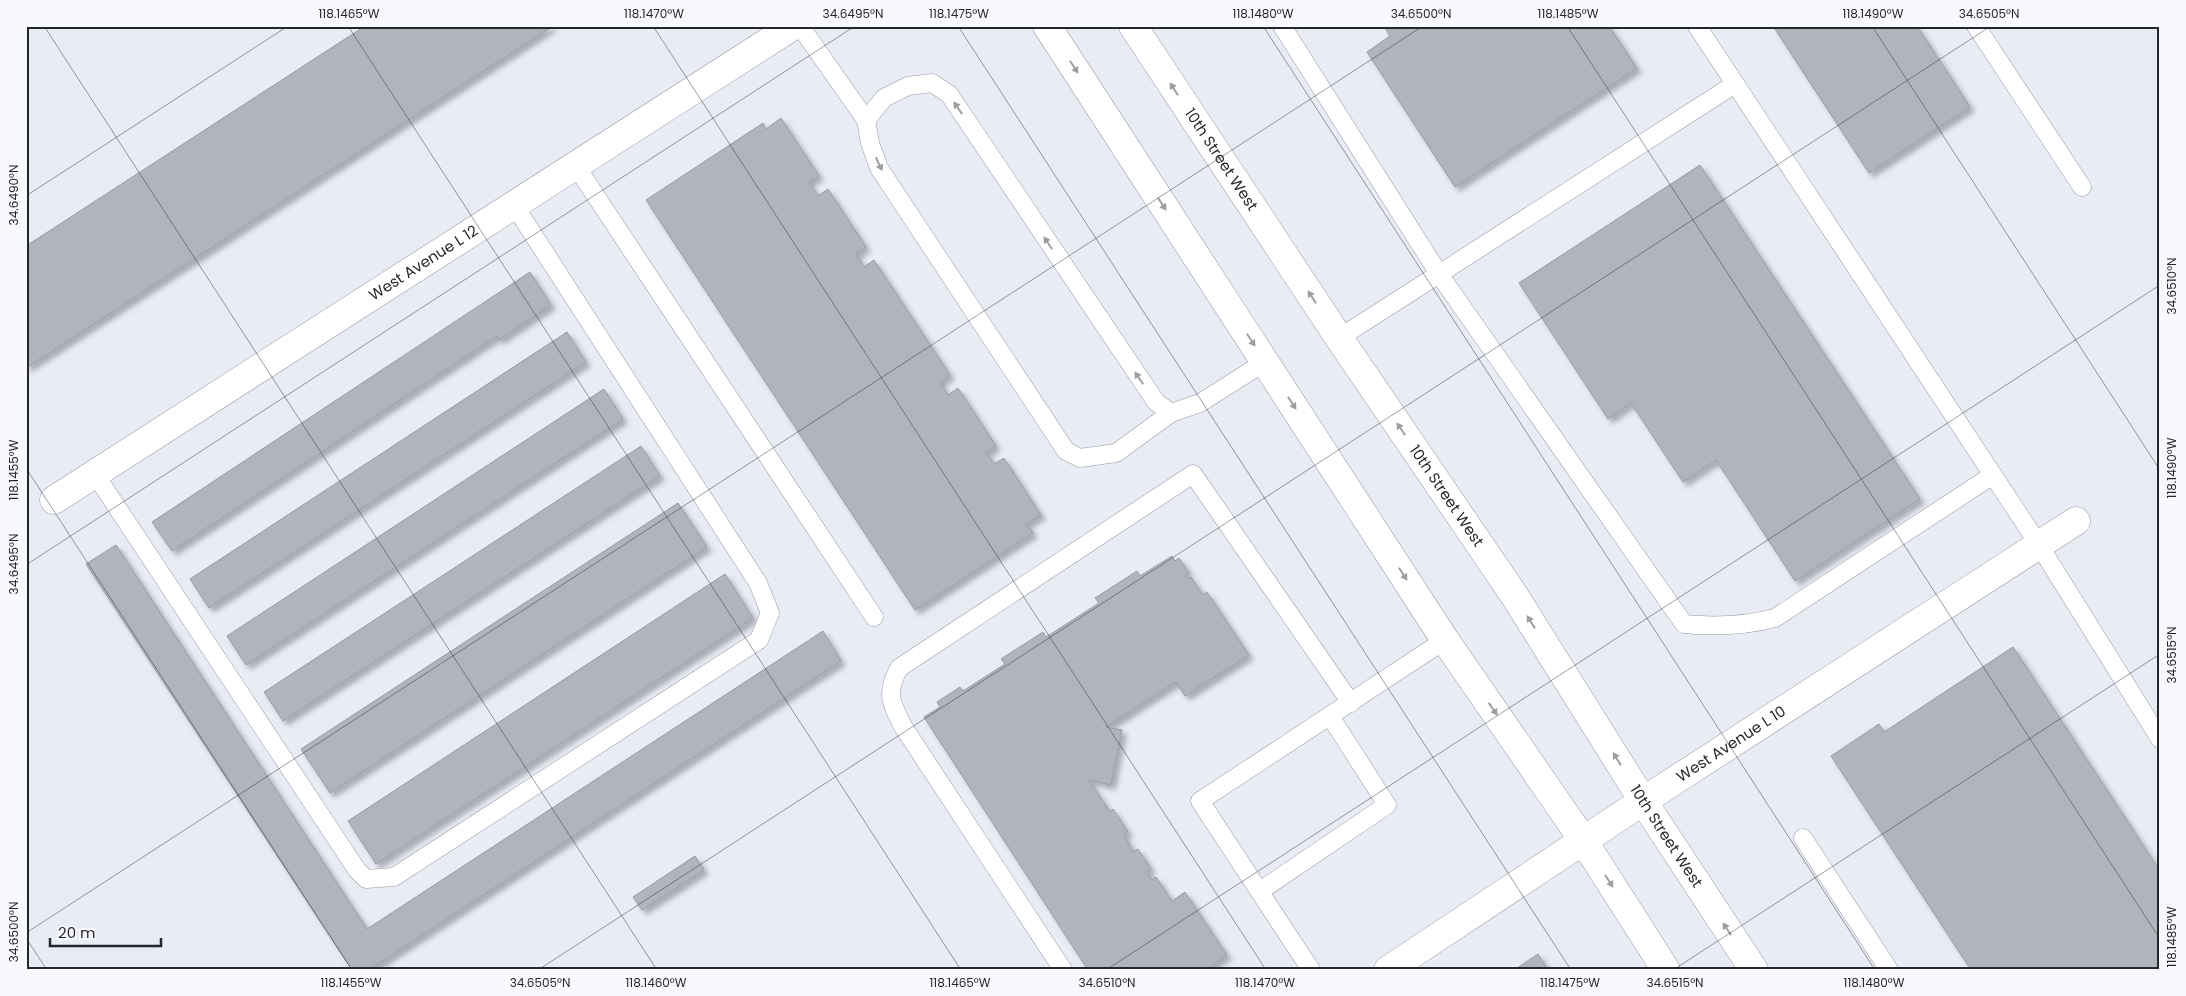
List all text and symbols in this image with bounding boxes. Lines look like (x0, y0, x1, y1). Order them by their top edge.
text: 118.1465°W (319, 5, 380, 22)
text: 118.1470°W (624, 5, 684, 22)
text: 34.6495°N (823, 5, 883, 22)
text: 118.1475°W (929, 5, 989, 22)
text: 118.1480°W (1233, 5, 1294, 22)
text: 34.6500°N (1391, 5, 1451, 22)
text: 118.1485°W (1538, 5, 1599, 22)
text: 118.1490°W (1843, 5, 1904, 22)
text: 34.6505°N (1959, 5, 2019, 22)
one-way arrow (1069, 61, 1079, 74)
one-way arrow (1170, 82, 1179, 95)
one-way arrow (953, 101, 963, 114)
street label: 10th Street West (1180, 104, 1263, 215)
one-way arrow (874, 157, 883, 172)
text: 34.6490°N (5, 165, 22, 225)
one-way arrow (1157, 197, 1167, 210)
street label: West Avenue L 12 (365, 220, 482, 305)
one-way arrow (1044, 236, 1053, 249)
text: 34.6510°N (2163, 257, 2180, 315)
one-way arrow (1307, 291, 1317, 304)
one-way arrow (1246, 333, 1255, 347)
one-way arrow (1134, 371, 1144, 384)
one-way arrow (1287, 397, 1296, 410)
one-way arrow (1396, 422, 1406, 436)
text: 118.1490°W (2163, 437, 2180, 498)
text: 118.1455°W (5, 439, 22, 500)
street label: 10th Street West (1405, 441, 1489, 551)
text: 34.6495°N (5, 534, 22, 594)
one-way arrow (1398, 567, 1407, 581)
one-way arrow (1526, 615, 1536, 628)
text: 34.6515°N (2163, 626, 2180, 684)
street label: West Avenue L 10 (1672, 700, 1790, 787)
one-way arrow (1488, 702, 1498, 716)
one-way arrow (1612, 753, 1622, 766)
street label: 10th Street West (1625, 781, 1708, 891)
one-way arrow (1605, 875, 1614, 888)
text: 34.6500°N (5, 902, 22, 962)
text: 118.1485°W (2163, 906, 2180, 967)
scale bar (50, 916, 161, 948)
text: 20 m (58, 922, 96, 943)
one-way arrow (1722, 922, 1732, 936)
text: 118.1455°W (321, 974, 382, 991)
text: 34.6505°N (510, 974, 570, 991)
text: 118.1460°W (626, 974, 687, 991)
text: 118.1465°W (930, 974, 991, 991)
text: 34.6510°N (1078, 974, 1136, 991)
text: 118.1470°W (1235, 974, 1295, 991)
text: 118.1475°W (1540, 974, 1600, 991)
text: 34.6515°N (1646, 974, 1704, 991)
text: 118.1480°W (1844, 974, 1905, 991)

